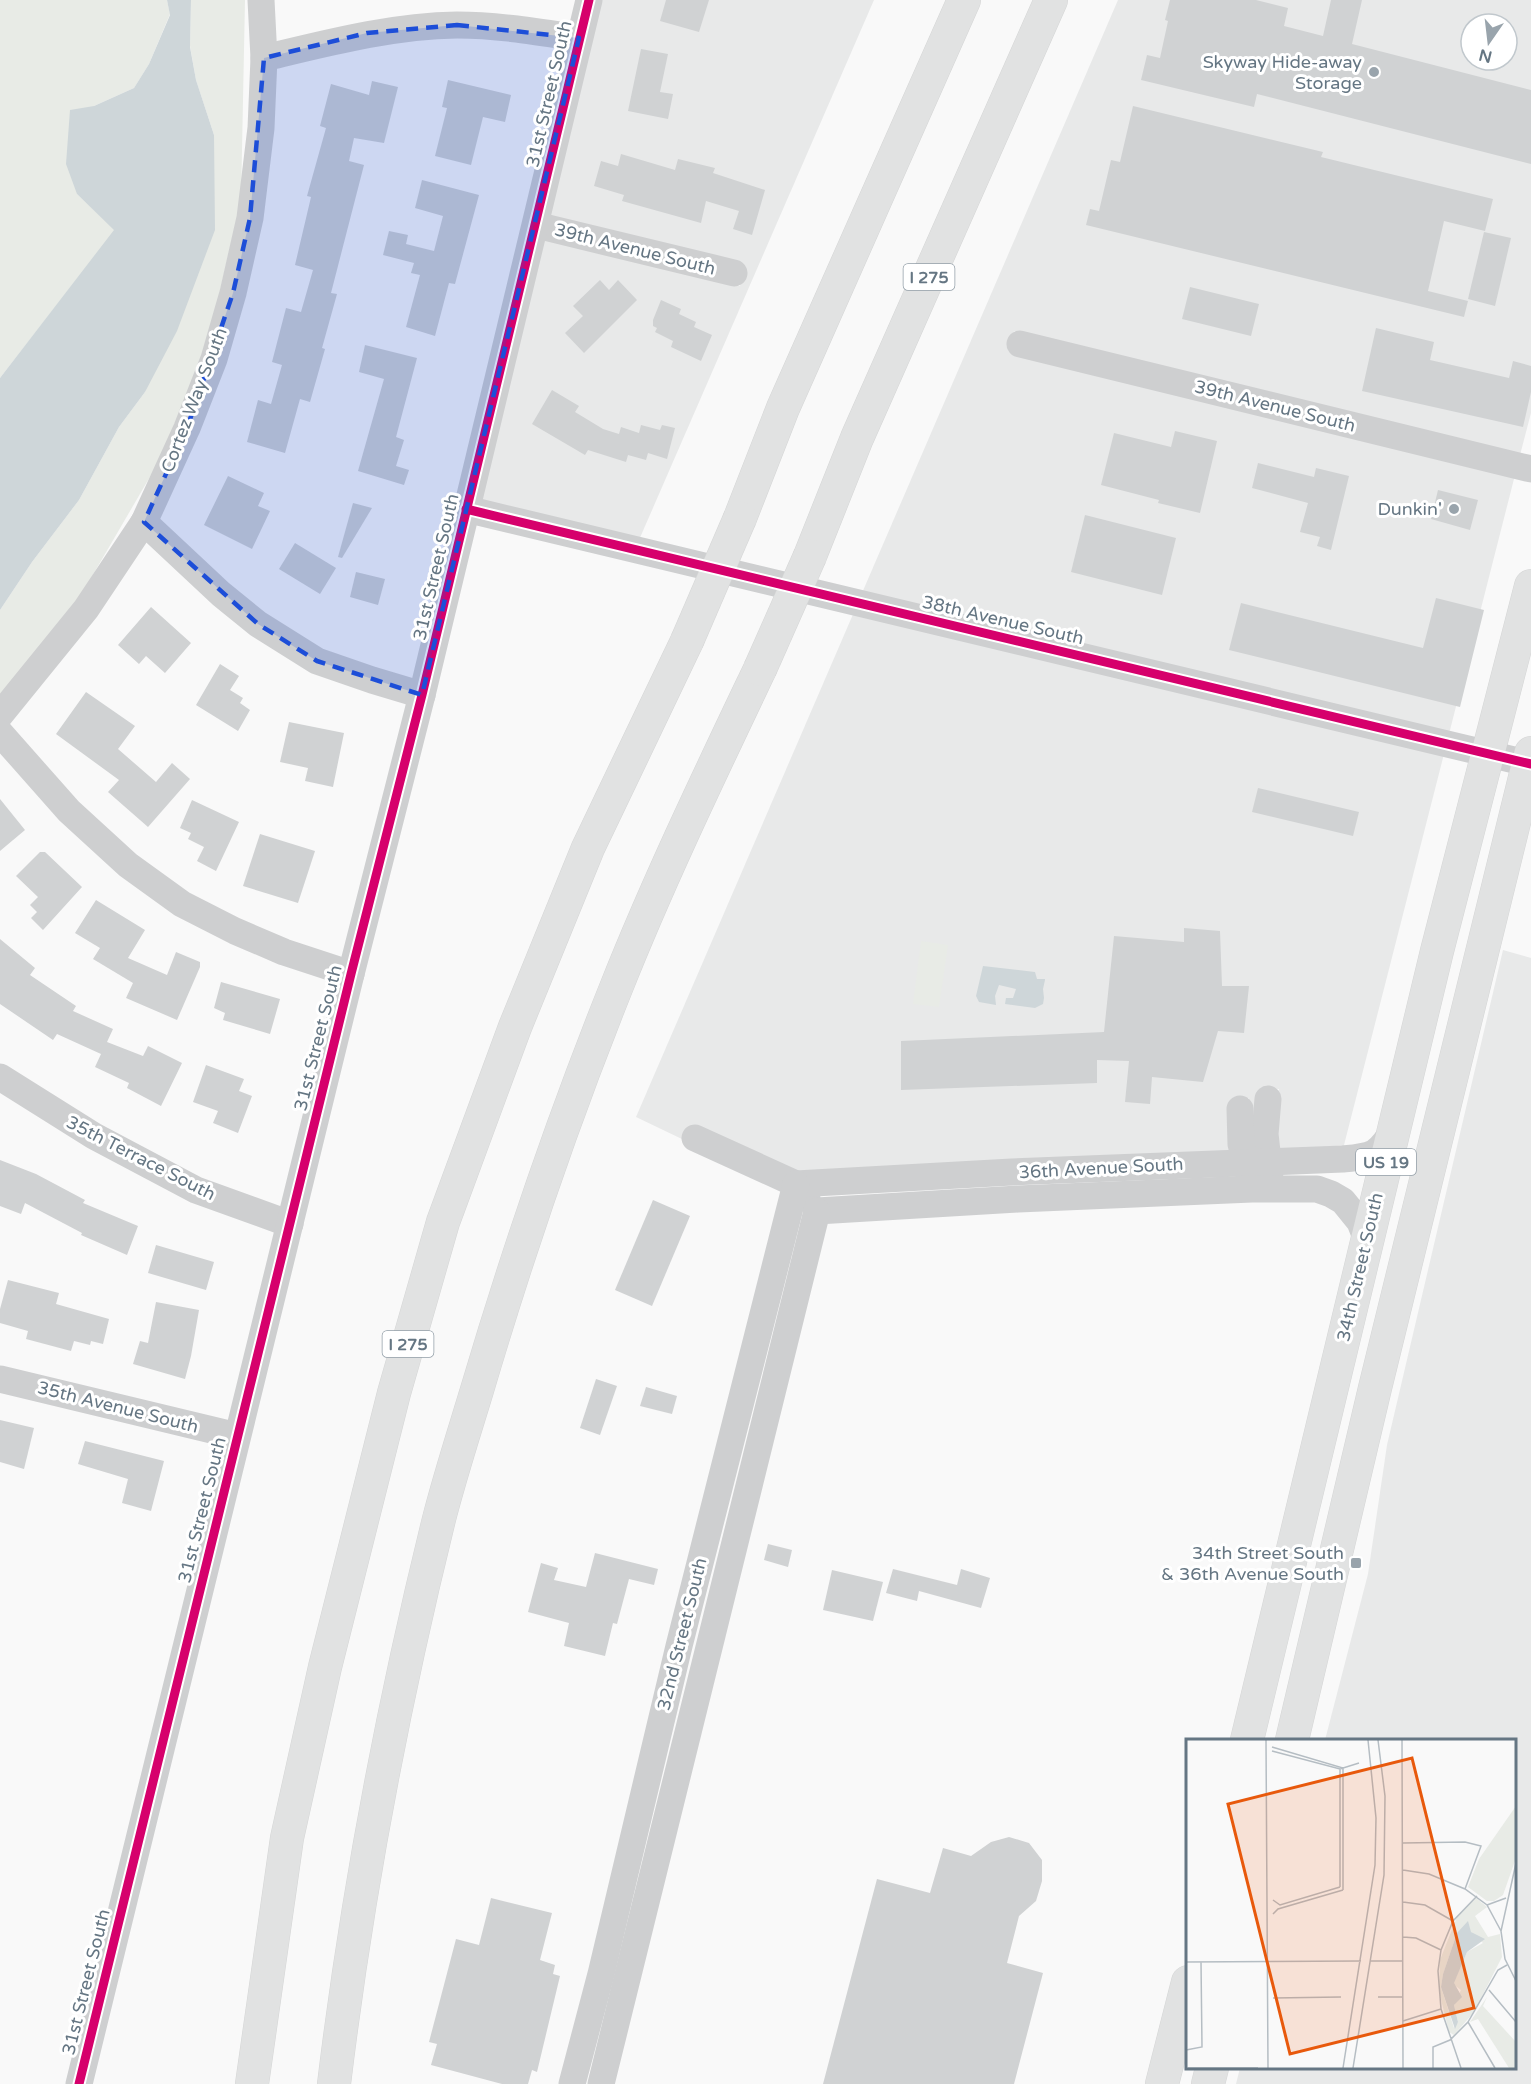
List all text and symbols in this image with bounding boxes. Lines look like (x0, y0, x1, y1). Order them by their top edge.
north arrow (1459, 12, 1519, 72)
street label: 31st Street South (521, 19, 577, 169)
text: N (1477, 44, 1494, 67)
place label: Skyway Hide-away Storage (1203, 51, 1362, 94)
marker: Skyway Hide-away Storage (1367, 65, 1381, 79)
street label: 39th Avenue South (552, 218, 718, 280)
road number: I 275 (904, 264, 954, 290)
street label: Cortez Way South (156, 325, 232, 475)
street label: 39th Avenue South (1192, 375, 1358, 437)
street label: 31st Street South (408, 492, 464, 642)
place label: Dunkin' (1377, 498, 1442, 520)
marker: Dunkin' (1447, 502, 1461, 516)
street label: 38th Avenue South (920, 591, 1086, 649)
street label: 31st Street South (289, 963, 347, 1113)
street label: 35th Terrace South (63, 1111, 219, 1205)
road number: US 19 (1356, 1149, 1416, 1175)
street label: 36th Avenue South (1018, 1153, 1184, 1183)
street label: 34th Street South (1332, 1190, 1388, 1344)
road number: I 275 (382, 1331, 434, 1357)
street label: 35th Avenue South (35, 1376, 201, 1438)
street label: 31st Street South (173, 1435, 231, 1585)
place label: 34th Street South & 36th Avenue South (1161, 1542, 1344, 1585)
street label: 32nd Street South (652, 1555, 712, 1713)
marker: 34th Street South & 36th Avenue South (1349, 1556, 1363, 1570)
inset map (1186, 1739, 1516, 2069)
street label: 31st Street South (57, 1907, 115, 2057)

